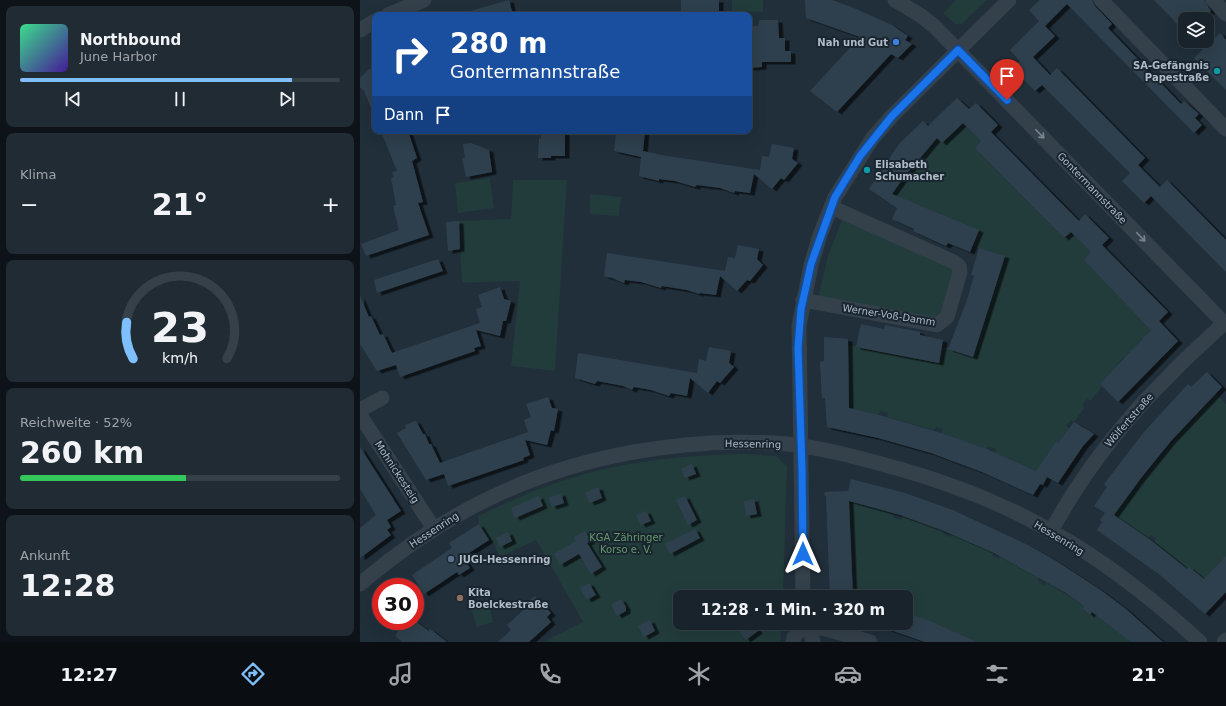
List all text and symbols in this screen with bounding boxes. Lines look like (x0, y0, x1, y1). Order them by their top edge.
map controls (1178, 12, 1214, 48)
button: layers (1178, 12, 1214, 48)
text: 280 m (450, 27, 547, 60)
icon: right (384, 28, 436, 80)
text: Northbound (80, 31, 181, 49)
place label: Nah und Gut (817, 37, 888, 48)
marker: Nah und Gut (891, 37, 901, 47)
text: June Harbor (80, 49, 157, 64)
pin (990, 59, 1024, 100)
place label: SA-Gefängnis Papestraße (1133, 60, 1209, 83)
text: Gontermannstraße (450, 61, 620, 82)
icon: arrive (996, 65, 1018, 87)
marker: SA-Gefängnis Papestraße (1212, 66, 1222, 76)
icon: previous (62, 88, 84, 110)
icon: pause (169, 88, 191, 110)
icon: next (276, 88, 298, 110)
icon: arrive (432, 104, 454, 126)
text: Dann (384, 106, 424, 124)
one-way arrow (1035, 129, 1045, 139)
street label: Gontermannstraße (1055, 150, 1129, 226)
place label: Elisabeth Schumacher (875, 159, 944, 182)
marker: Elisabeth Schumacher (862, 165, 872, 175)
text: Klima (20, 167, 56, 182)
text: 21° (152, 187, 208, 222)
text: − (20, 192, 38, 217)
text: + (322, 192, 340, 217)
one-way arrow (1136, 232, 1145, 242)
street label: Werner-Voß-Damm (842, 302, 936, 328)
text: 23 (151, 303, 209, 352)
text: km/h (162, 350, 198, 366)
street label: Wölfertstraße (1103, 391, 1155, 449)
text: Reichweite · 52% (20, 415, 132, 430)
text: 260 km (20, 435, 144, 470)
street label: Hessenring (725, 438, 781, 450)
street label: Mohnickesteig (373, 439, 421, 505)
street label: Hessenring (407, 510, 461, 550)
street label: Hessenring (1032, 519, 1086, 557)
park label: KGA Zähringer Korso e. V. (589, 532, 664, 555)
position arrow (782, 533, 824, 575)
text: Ankunft (20, 548, 70, 563)
marker: JUGI-Hessenring (446, 554, 456, 564)
place label: JUGI-Hessenring (458, 554, 551, 565)
text: 12:28 (20, 568, 116, 603)
speed limit sign: 30 (372, 578, 424, 630)
place label: Kita Boelckestraße (468, 587, 548, 610)
marker: Kita Boelckestraße (455, 593, 465, 603)
text: 12:28 · 1 Min. · 320 m (701, 601, 885, 619)
icon: directions (239, 660, 267, 688)
icon: music (387, 660, 415, 688)
icon: phone (536, 660, 564, 688)
icon: climate (685, 660, 713, 688)
icon: car (834, 660, 862, 688)
icon: filters (983, 660, 1011, 688)
text: 12:27 (60, 664, 118, 685)
text: 21° (1132, 664, 1166, 685)

